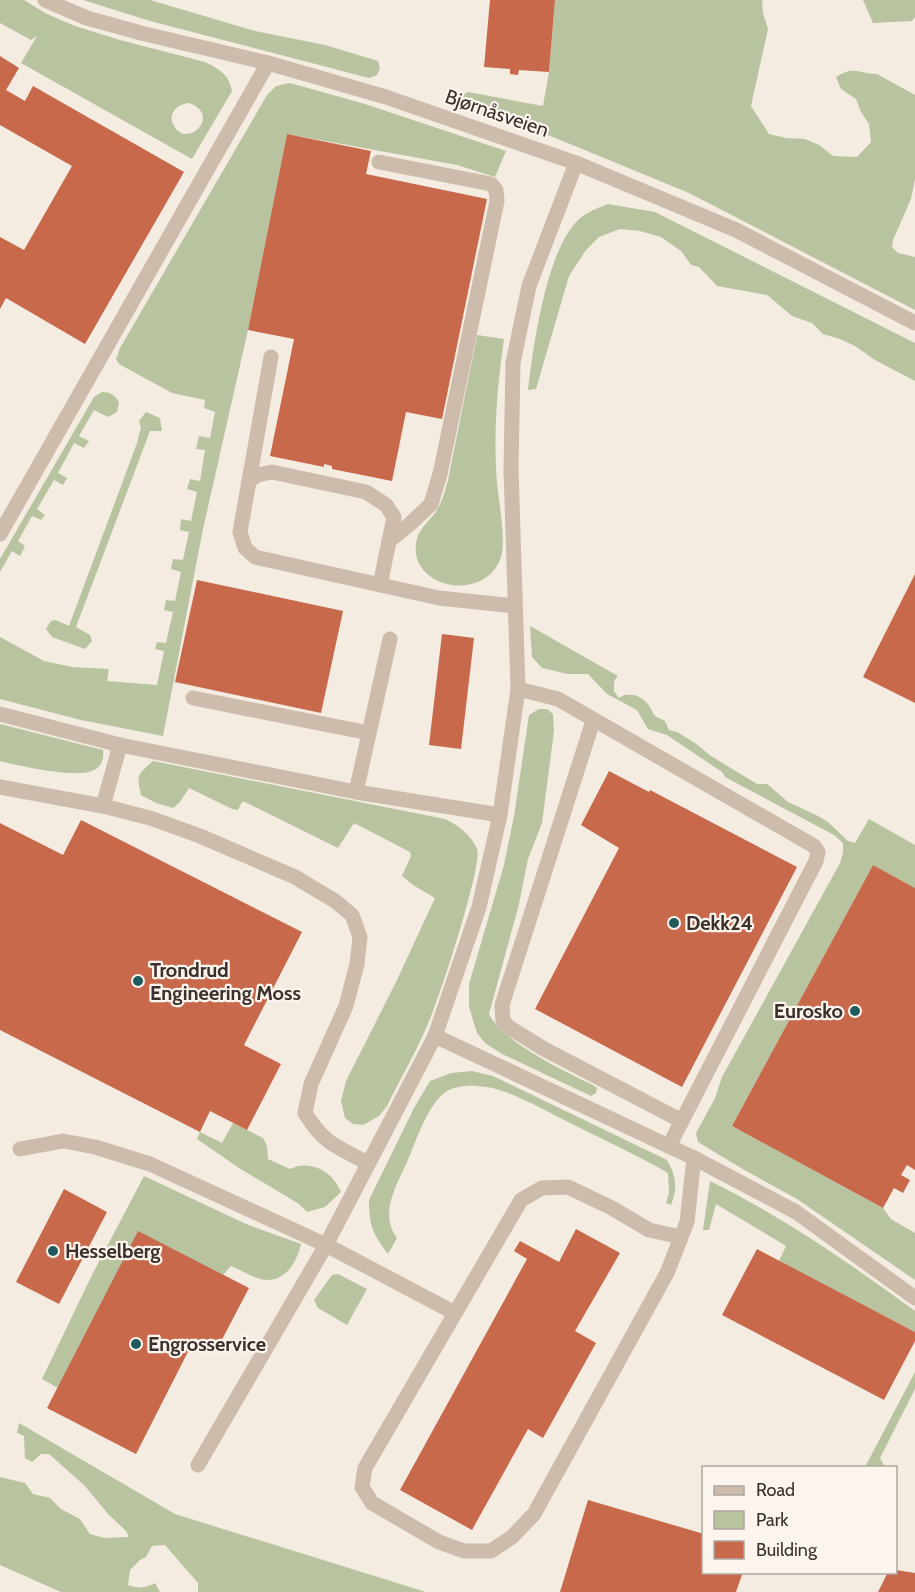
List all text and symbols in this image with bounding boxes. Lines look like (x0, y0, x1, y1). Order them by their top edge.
street label: Bjørnåsveien (442, 84, 552, 142)
place label: Dekk24 (686, 911, 753, 935)
marker: Dekk24 (667, 916, 681, 930)
place label: Trondrud Engineering Moss (150, 958, 301, 1005)
marker: Trondrud Engineering Moss (131, 974, 145, 988)
place label: Eurosko (774, 999, 843, 1023)
marker: Eurosko (848, 1004, 862, 1018)
place label: Hesselberg (65, 1239, 160, 1263)
marker: Hesselberg (46, 1244, 60, 1258)
place label: Engrosservice (148, 1332, 266, 1356)
marker: Engrosservice (129, 1337, 143, 1351)
legend (702, 1466, 897, 1574)
text: Road (756, 1479, 795, 1501)
text: Park (756, 1509, 789, 1531)
text: Building (756, 1539, 818, 1561)

